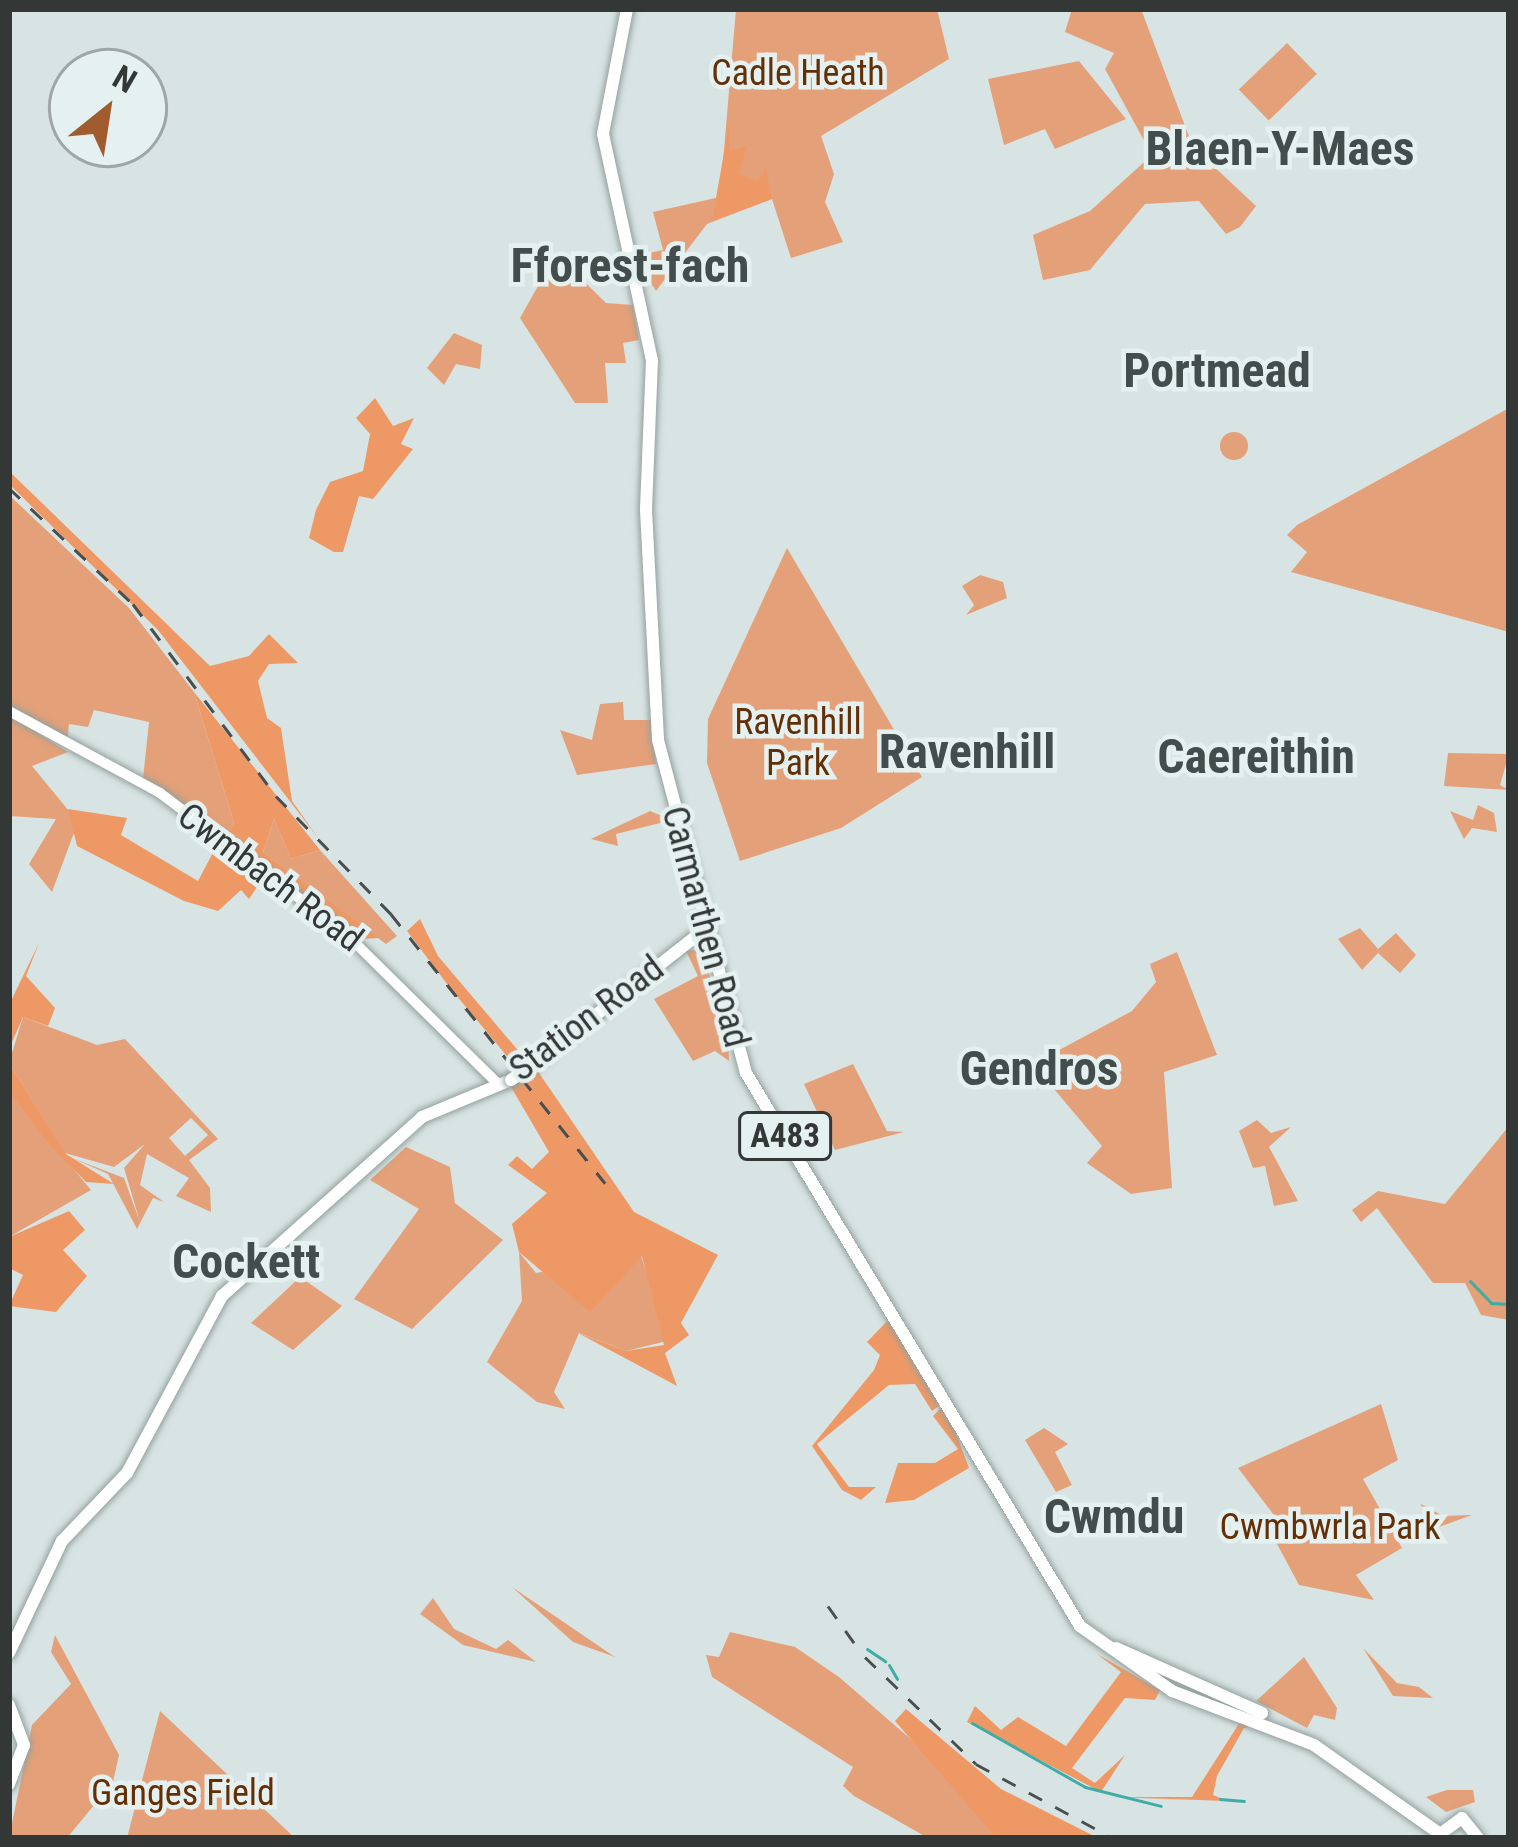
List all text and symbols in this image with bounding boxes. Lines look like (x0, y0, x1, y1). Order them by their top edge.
north arrow (48, 48, 168, 168)
park label: Cadle Heath (711, 52, 885, 96)
text: N (106, 57, 143, 101)
district label: Blaen-Y-Maes (1145, 120, 1415, 178)
district label: Fforest-fach (511, 237, 749, 295)
district label: Portmead (1123, 342, 1311, 400)
park label: Ravenhill Park (734, 700, 862, 785)
district label: Ravenhill (879, 723, 1055, 781)
district label: Caereithin (1157, 728, 1355, 786)
street label: Cwmbach Road (169, 794, 371, 962)
street label: Carmarthen Road (652, 802, 758, 1052)
street label: Station Road (502, 947, 672, 1091)
district label: Gendros (959, 1040, 1119, 1098)
road number: A483 (737, 1109, 833, 1163)
district label: Cockett (172, 1233, 320, 1291)
district label: Cwmdu (1044, 1488, 1184, 1546)
park label: Cwmbwrla Park (1220, 1506, 1440, 1550)
park label: Ganges Field (91, 1772, 275, 1816)

